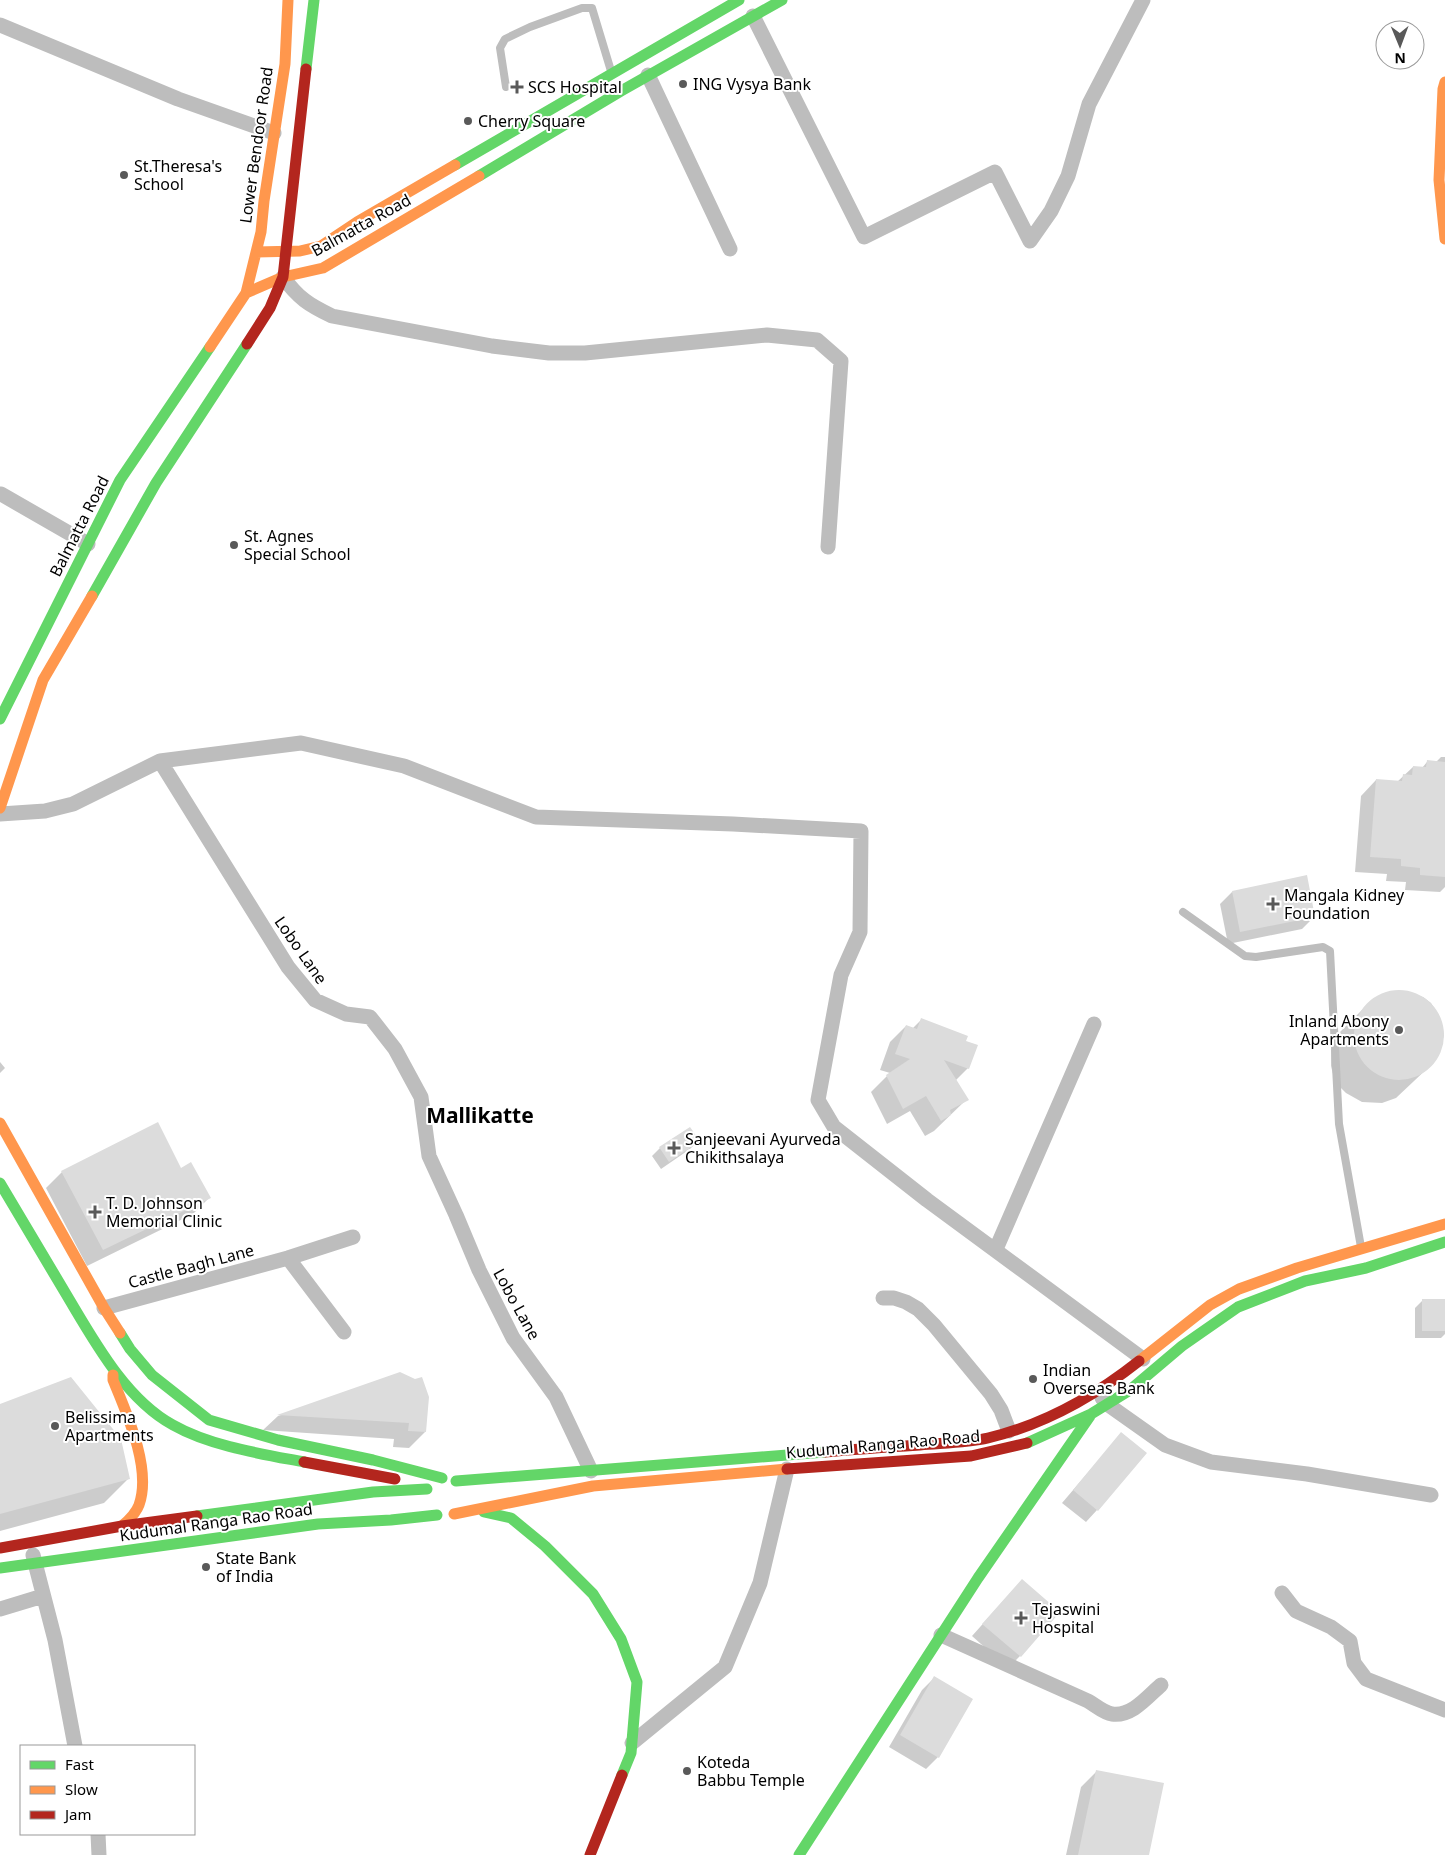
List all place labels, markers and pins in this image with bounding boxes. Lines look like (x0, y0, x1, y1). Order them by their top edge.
place label: ING Vysya Bank (693, 73, 811, 95)
place label: SCS Hospital (528, 76, 622, 98)
marker: ING Vysya Bank (677, 78, 689, 90)
marker: SCS Hospital (510, 80, 524, 94)
place label: Cherry Square (478, 110, 585, 132)
marker: Cherry Square (462, 115, 474, 127)
place label: St.Theresa's School (134, 155, 222, 195)
marker: St.Theresa's School (118, 169, 130, 181)
place label: St. Agnes Special School (244, 525, 351, 565)
marker: St. Agnes Special School (228, 539, 240, 551)
place label: Mangala Kidney Foundation (1284, 884, 1405, 924)
marker: Mangala Kidney Foundation (1266, 897, 1280, 911)
place label: Inland Abony Apartments (1289, 1010, 1390, 1050)
marker: Inland Abony Apartments (1393, 1024, 1405, 1036)
place label: Sanjeevani Ayurveda Chikithsalaya (685, 1128, 841, 1168)
marker: Sanjeevani Ayurveda Chikithsalaya (667, 1141, 681, 1155)
place label: T. D. Johnson Memorial Clinic (106, 1192, 223, 1232)
marker: T. D. Johnson Memorial Clinic (88, 1205, 102, 1219)
place label: Indian Overseas Bank (1043, 1359, 1155, 1399)
marker: Indian Overseas Bank (1027, 1373, 1039, 1385)
place label: Belissima Apartments (65, 1406, 154, 1446)
marker: Belissima Apartments (49, 1420, 61, 1432)
place label: State Bank of India (216, 1547, 297, 1587)
marker: State Bank of India (200, 1561, 212, 1573)
place label: Tejaswini Hospital (1032, 1598, 1100, 1638)
marker: Tejaswini Hospital (1014, 1611, 1028, 1625)
place label: Koteda Babbu Temple (697, 1751, 805, 1791)
marker: Koteda Babbu Temple (681, 1765, 693, 1777)

